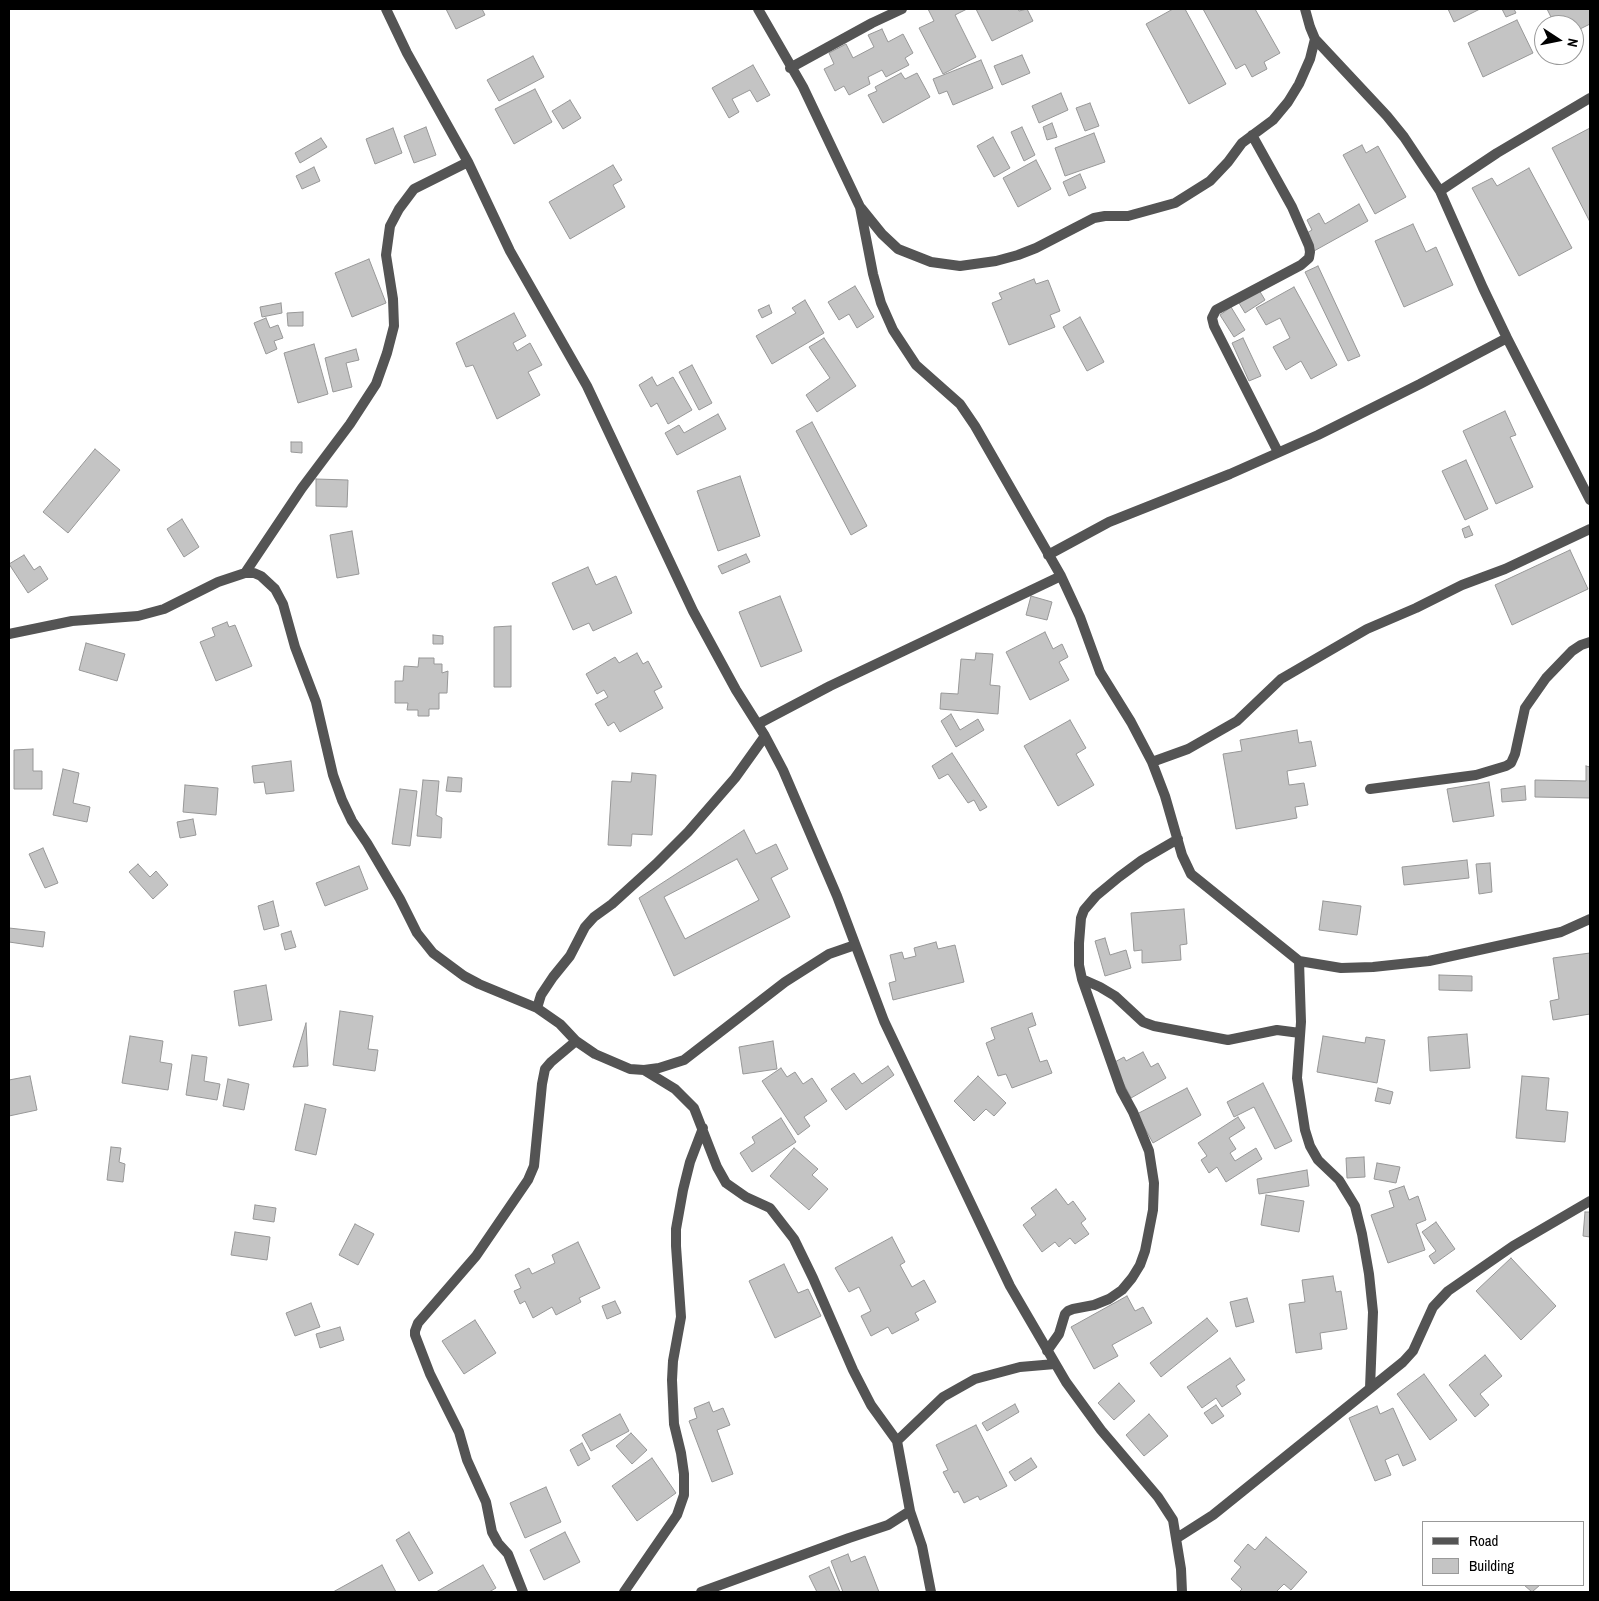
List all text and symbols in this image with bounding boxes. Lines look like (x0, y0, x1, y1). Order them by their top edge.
north arrow (1534, 15, 1584, 65)
text: N (1563, 37, 1582, 48)
legend (1422, 1521, 1584, 1586)
text: Road (1469, 1530, 1498, 1551)
text: Building (1469, 1555, 1514, 1576)

